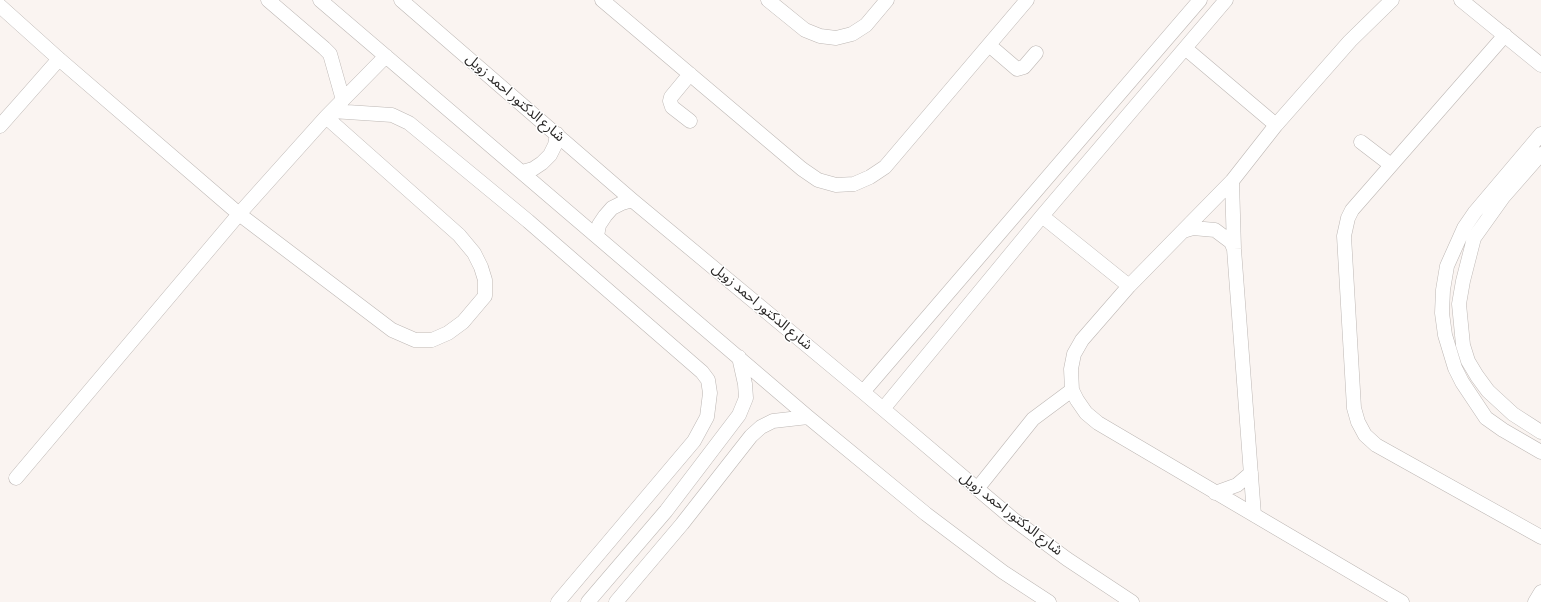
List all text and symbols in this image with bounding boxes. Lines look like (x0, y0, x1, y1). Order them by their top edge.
street label: شارع الدكتور احمد زويل (462, 50, 568, 146)
street label: شارع الدكتور احمد زويل (708, 260, 816, 354)
street label: شارع الدكتور احمد زويل (956, 469, 1066, 559)

